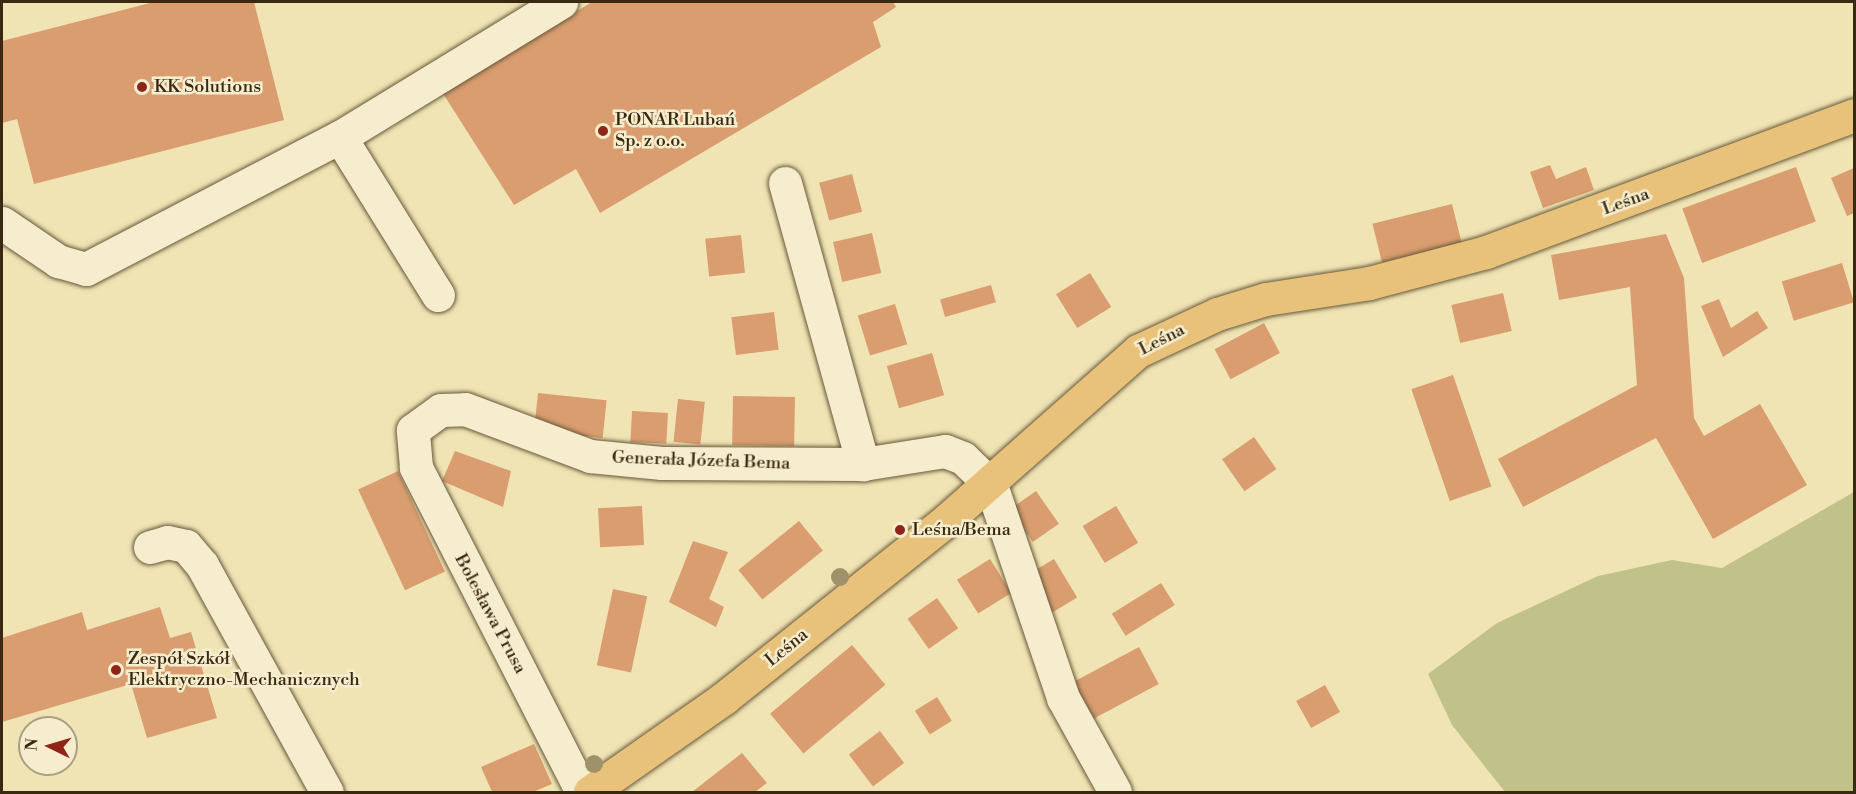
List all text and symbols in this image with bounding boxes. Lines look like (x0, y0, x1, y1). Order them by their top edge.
place label: KK Solutions (154, 76, 261, 98)
marker: KK Solutions (135, 80, 149, 94)
place label: PONAR Lubań Sp. z o.o. (615, 110, 735, 152)
marker: PONAR Lubań Sp. z o.o. (596, 124, 610, 138)
street label: Leśna (1599, 184, 1653, 220)
street label: Leśna (1135, 319, 1189, 361)
street label: Generała Józefa Bema (611, 447, 791, 475)
place label: Leśna/Bema (912, 519, 1011, 541)
marker: Leśna/Bema (893, 523, 907, 537)
street label: Bolesława Prusa (449, 550, 531, 678)
street label: Leśna (761, 624, 813, 672)
place label: Zespół Szkół Elektryczno-Mechanicznych (128, 649, 360, 692)
marker: Zespół Szkół Elektryczno-Mechanicznych (109, 663, 123, 677)
north arrow (18, 716, 78, 776)
text: N (22, 737, 43, 752)

